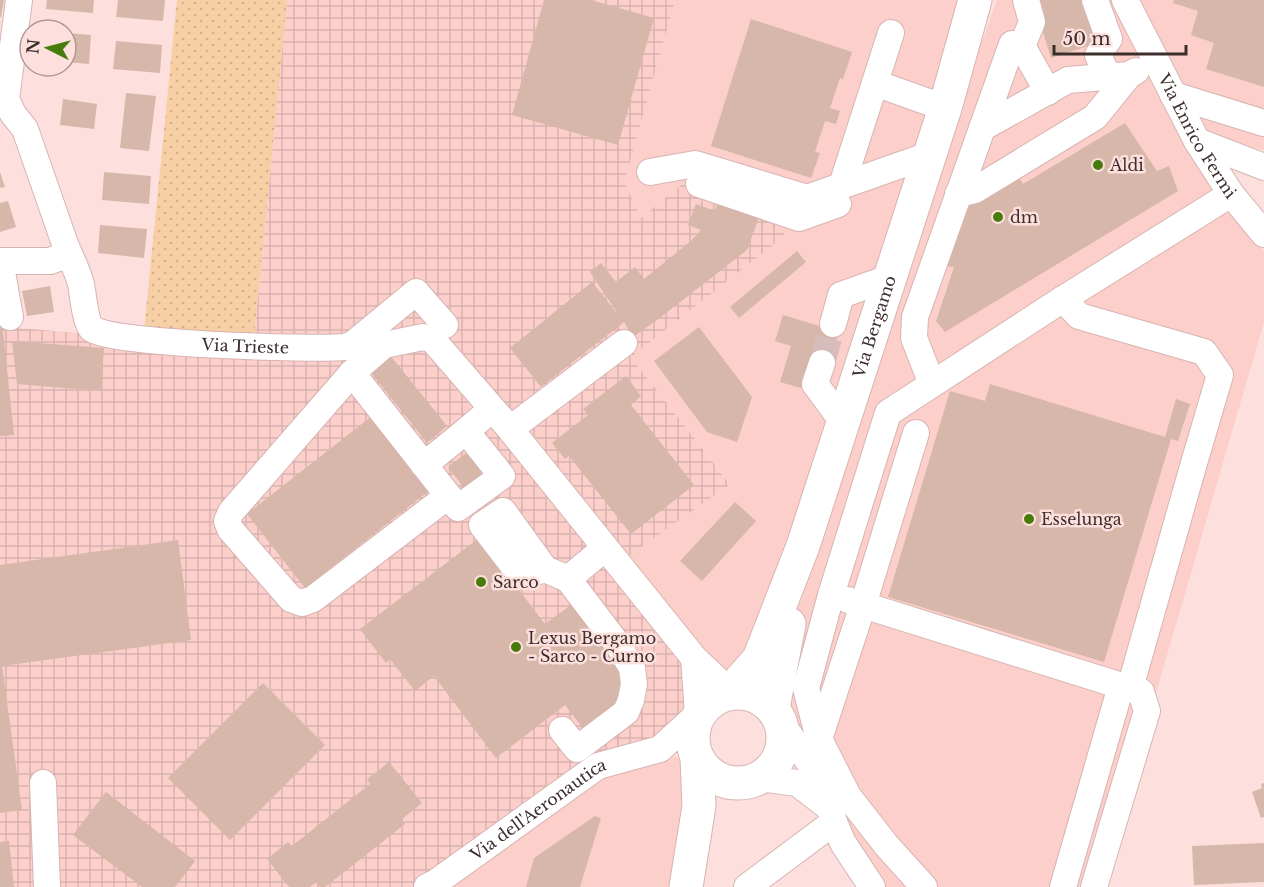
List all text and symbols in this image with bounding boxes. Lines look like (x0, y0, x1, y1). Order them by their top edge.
north arrow (18, 18, 78, 78)
scale bar (1054, 18, 1186, 56)
text: 50 m (1063, 28, 1111, 50)
text: N (22, 38, 44, 55)
street label: Via Enrico Fermi (1154, 69, 1241, 203)
place label: Aldi (1109, 155, 1144, 175)
marker: Aldi (1091, 158, 1105, 172)
place label: dm (1010, 207, 1038, 227)
marker: dm (991, 210, 1005, 224)
street label: Via Bergamo (848, 273, 900, 381)
street label: Via Trieste (200, 334, 289, 357)
place label: Esselunga (1041, 509, 1122, 529)
marker: Esselunga (1022, 512, 1036, 526)
place label: Sarco (493, 572, 539, 592)
marker: Sarco (474, 575, 488, 589)
place label: Lexus Bergamo - Sarco - Curno (528, 628, 656, 666)
marker: Lexus Bergamo - Sarco - Curno (509, 640, 523, 654)
street label: Via dell'Aeronautica (465, 754, 608, 865)

